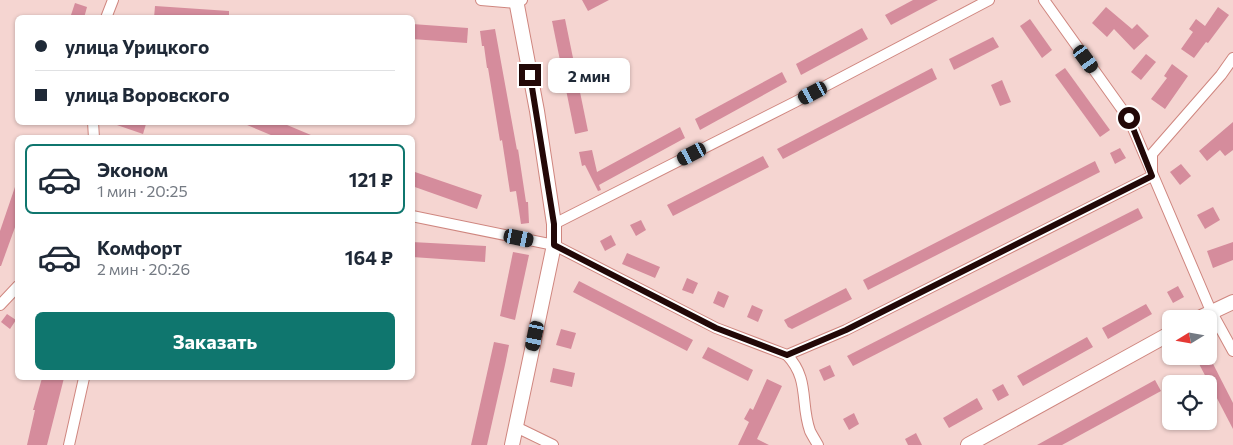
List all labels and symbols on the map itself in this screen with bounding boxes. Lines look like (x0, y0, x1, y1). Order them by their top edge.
car (1071, 42, 1100, 76)
callout: 2 мин (548, 58, 630, 92)
route end (519, 64, 541, 86)
car (796, 79, 829, 107)
route start (1118, 107, 1140, 129)
car (675, 141, 708, 167)
car (502, 228, 535, 248)
north arrow (1162, 310, 1218, 365)
car (524, 320, 545, 352)

